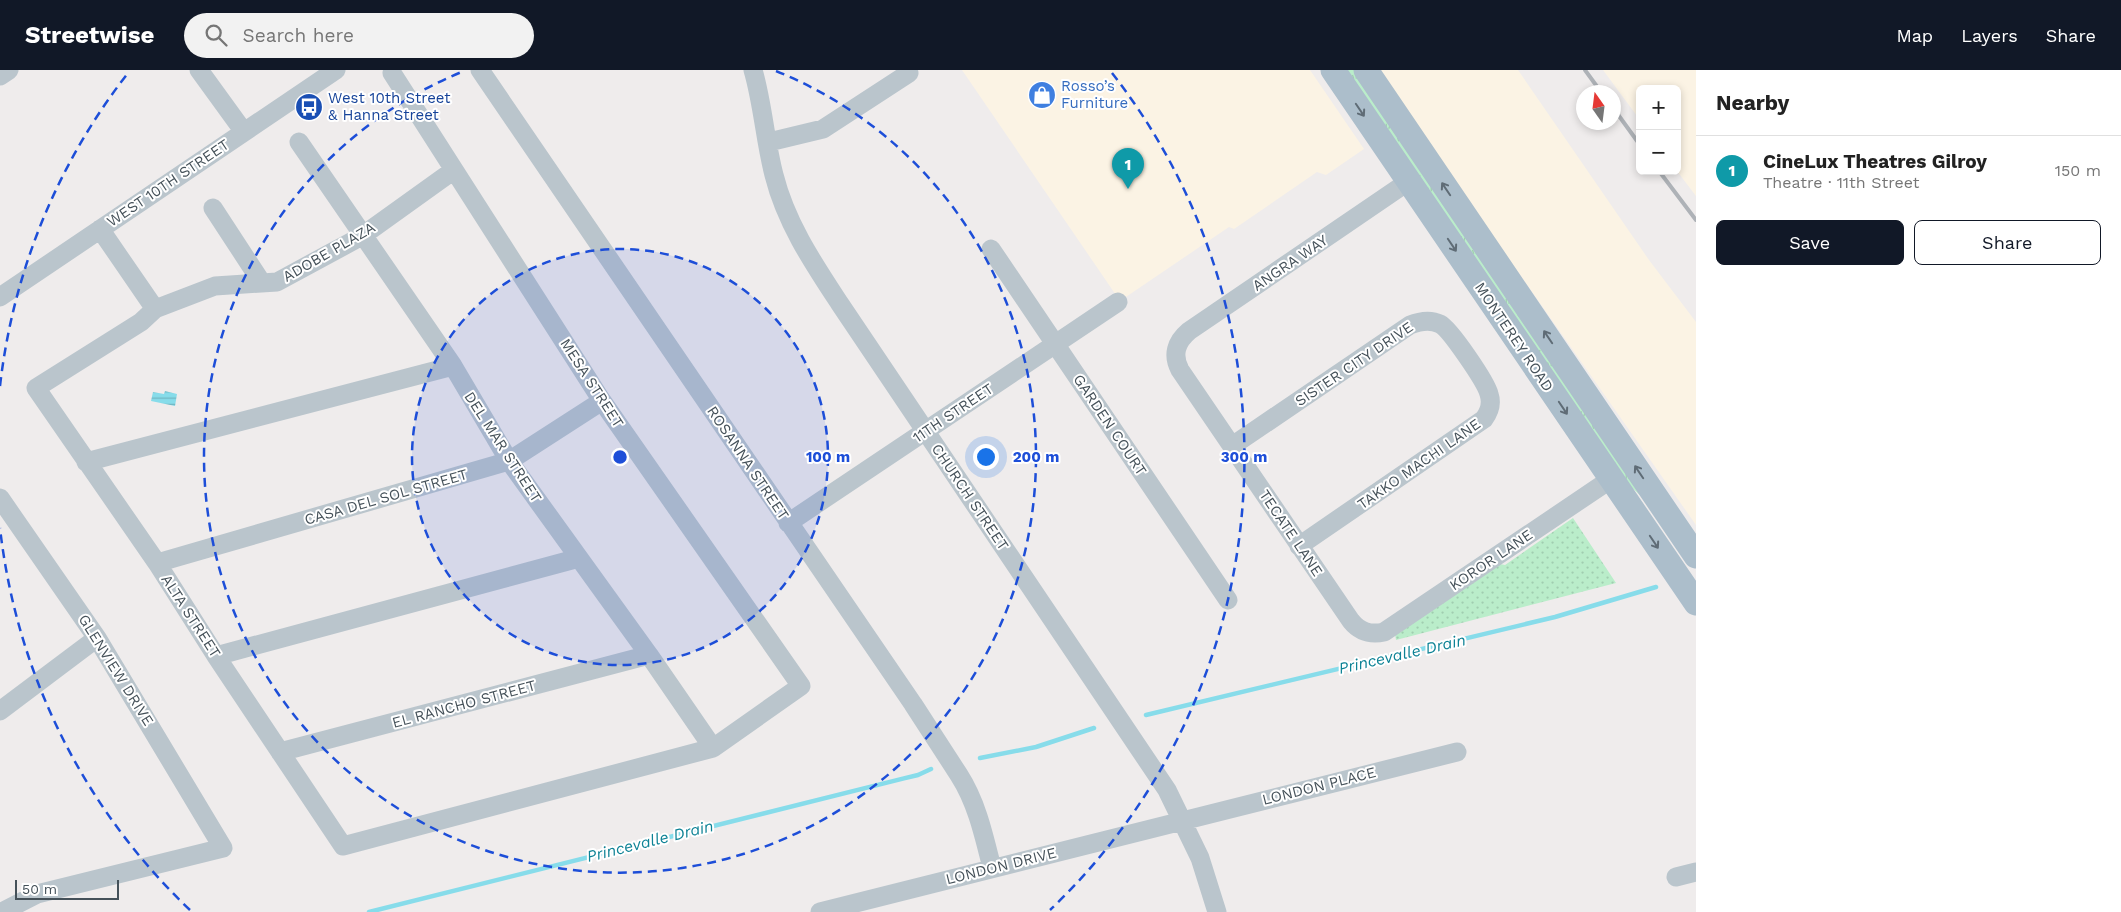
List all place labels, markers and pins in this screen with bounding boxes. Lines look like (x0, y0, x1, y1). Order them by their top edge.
place label: Rosso’s Furniture (1061, 77, 1128, 112)
shop icon: Rosso’s Furniture (1027, 80, 1057, 110)
place label: West 10th Street & Hanna Street (328, 89, 451, 124)
bus stop icon: West 10th Street & Hanna Street (294, 92, 324, 122)
pin: 1 (1112, 148, 1144, 189)
centre of rings (611, 448, 629, 466)

